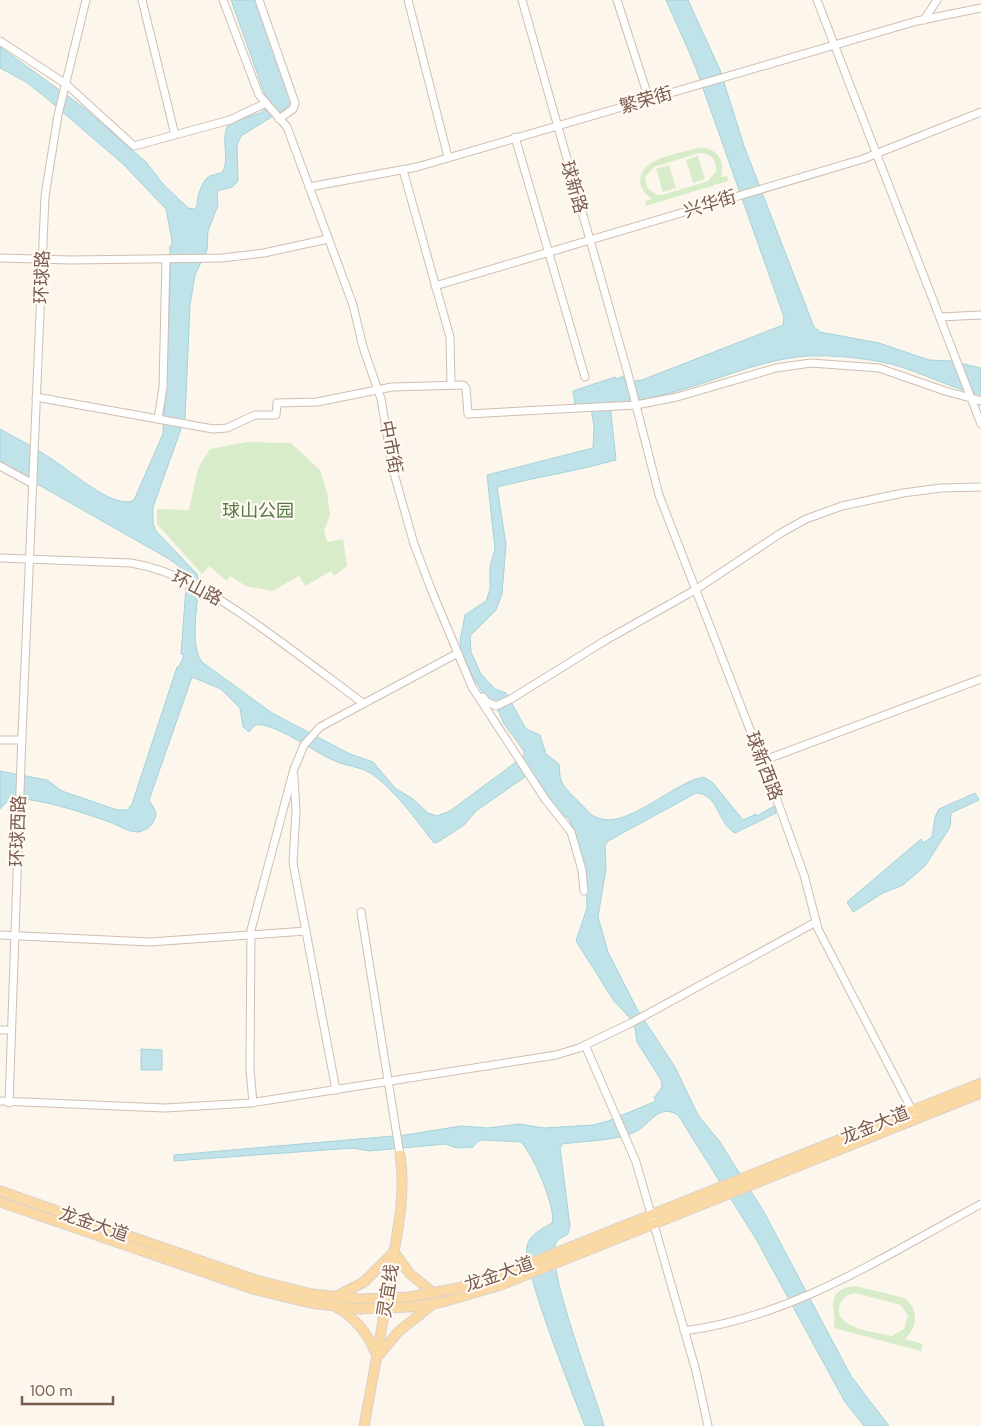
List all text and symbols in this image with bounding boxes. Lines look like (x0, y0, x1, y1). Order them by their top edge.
street label: 繁荣街 (617, 81, 675, 119)
street label: 球新路 (555, 158, 593, 216)
street label: 兴华街 (681, 185, 739, 223)
street label: 环球路 (29, 250, 55, 304)
street label: 中市街 (374, 418, 408, 476)
park label: 球山公园 (222, 499, 294, 523)
street label: 环山路 (167, 565, 227, 611)
street label: 球新西路 (740, 728, 788, 804)
street label: 环球西路 (5, 795, 31, 867)
street label: 龙金大道 (837, 1100, 913, 1150)
street label: 龙金大道 (56, 1201, 132, 1247)
street label: 龙金大道 (461, 1251, 537, 1297)
street label: 灵宜线 (372, 1262, 404, 1320)
scale bar (22, 1374, 114, 1406)
text: 100 m (30, 1381, 73, 1401)

